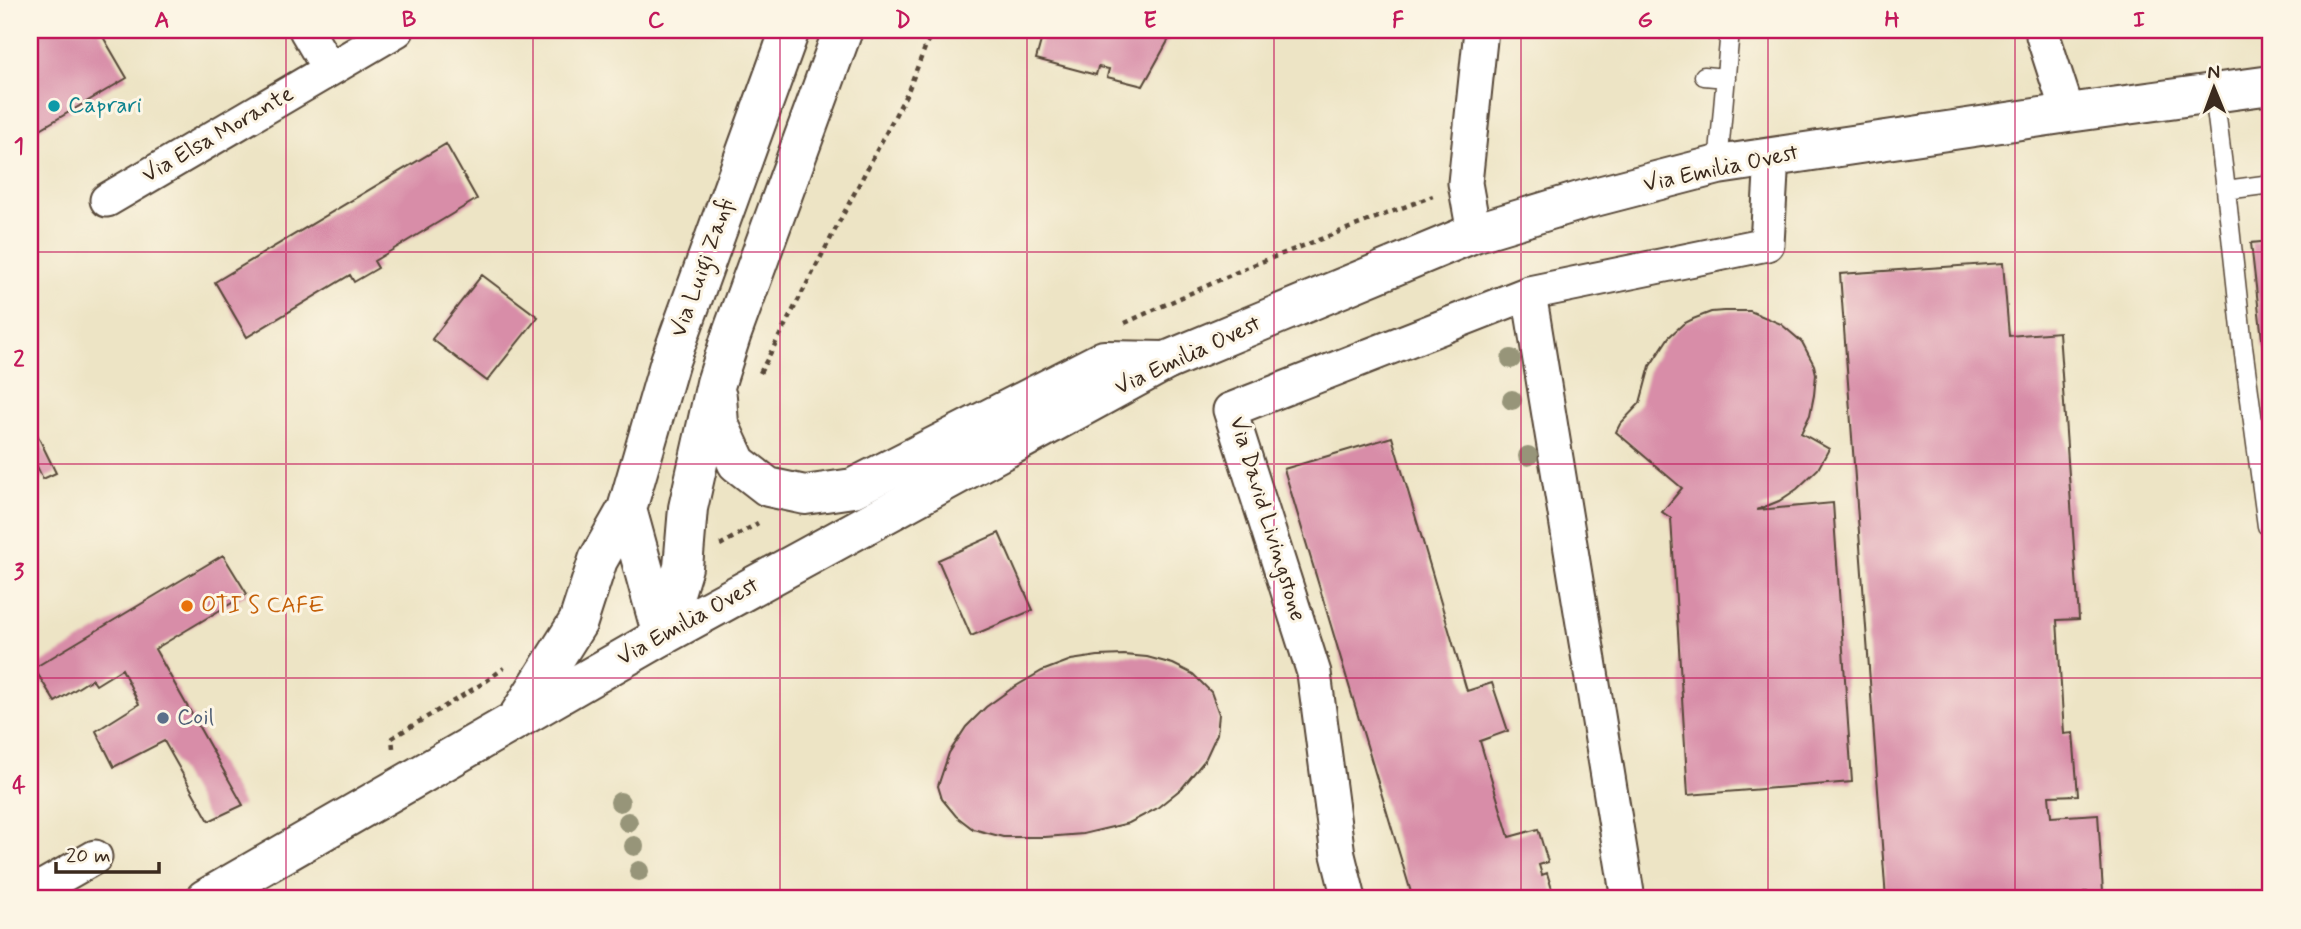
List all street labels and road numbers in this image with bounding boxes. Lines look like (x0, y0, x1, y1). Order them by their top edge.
street label: Via Elsa Morante (137, 79, 299, 191)
street label: Via Emilia Ovest (1641, 138, 1801, 200)
street label: Via Luigi Zanfi (664, 194, 744, 342)
street label: Via Emilia Ovest (1110, 309, 1266, 403)
street label: Via David Livingstone (1222, 413, 1312, 625)
street label: Via Emilia Ovest (612, 571, 764, 673)

